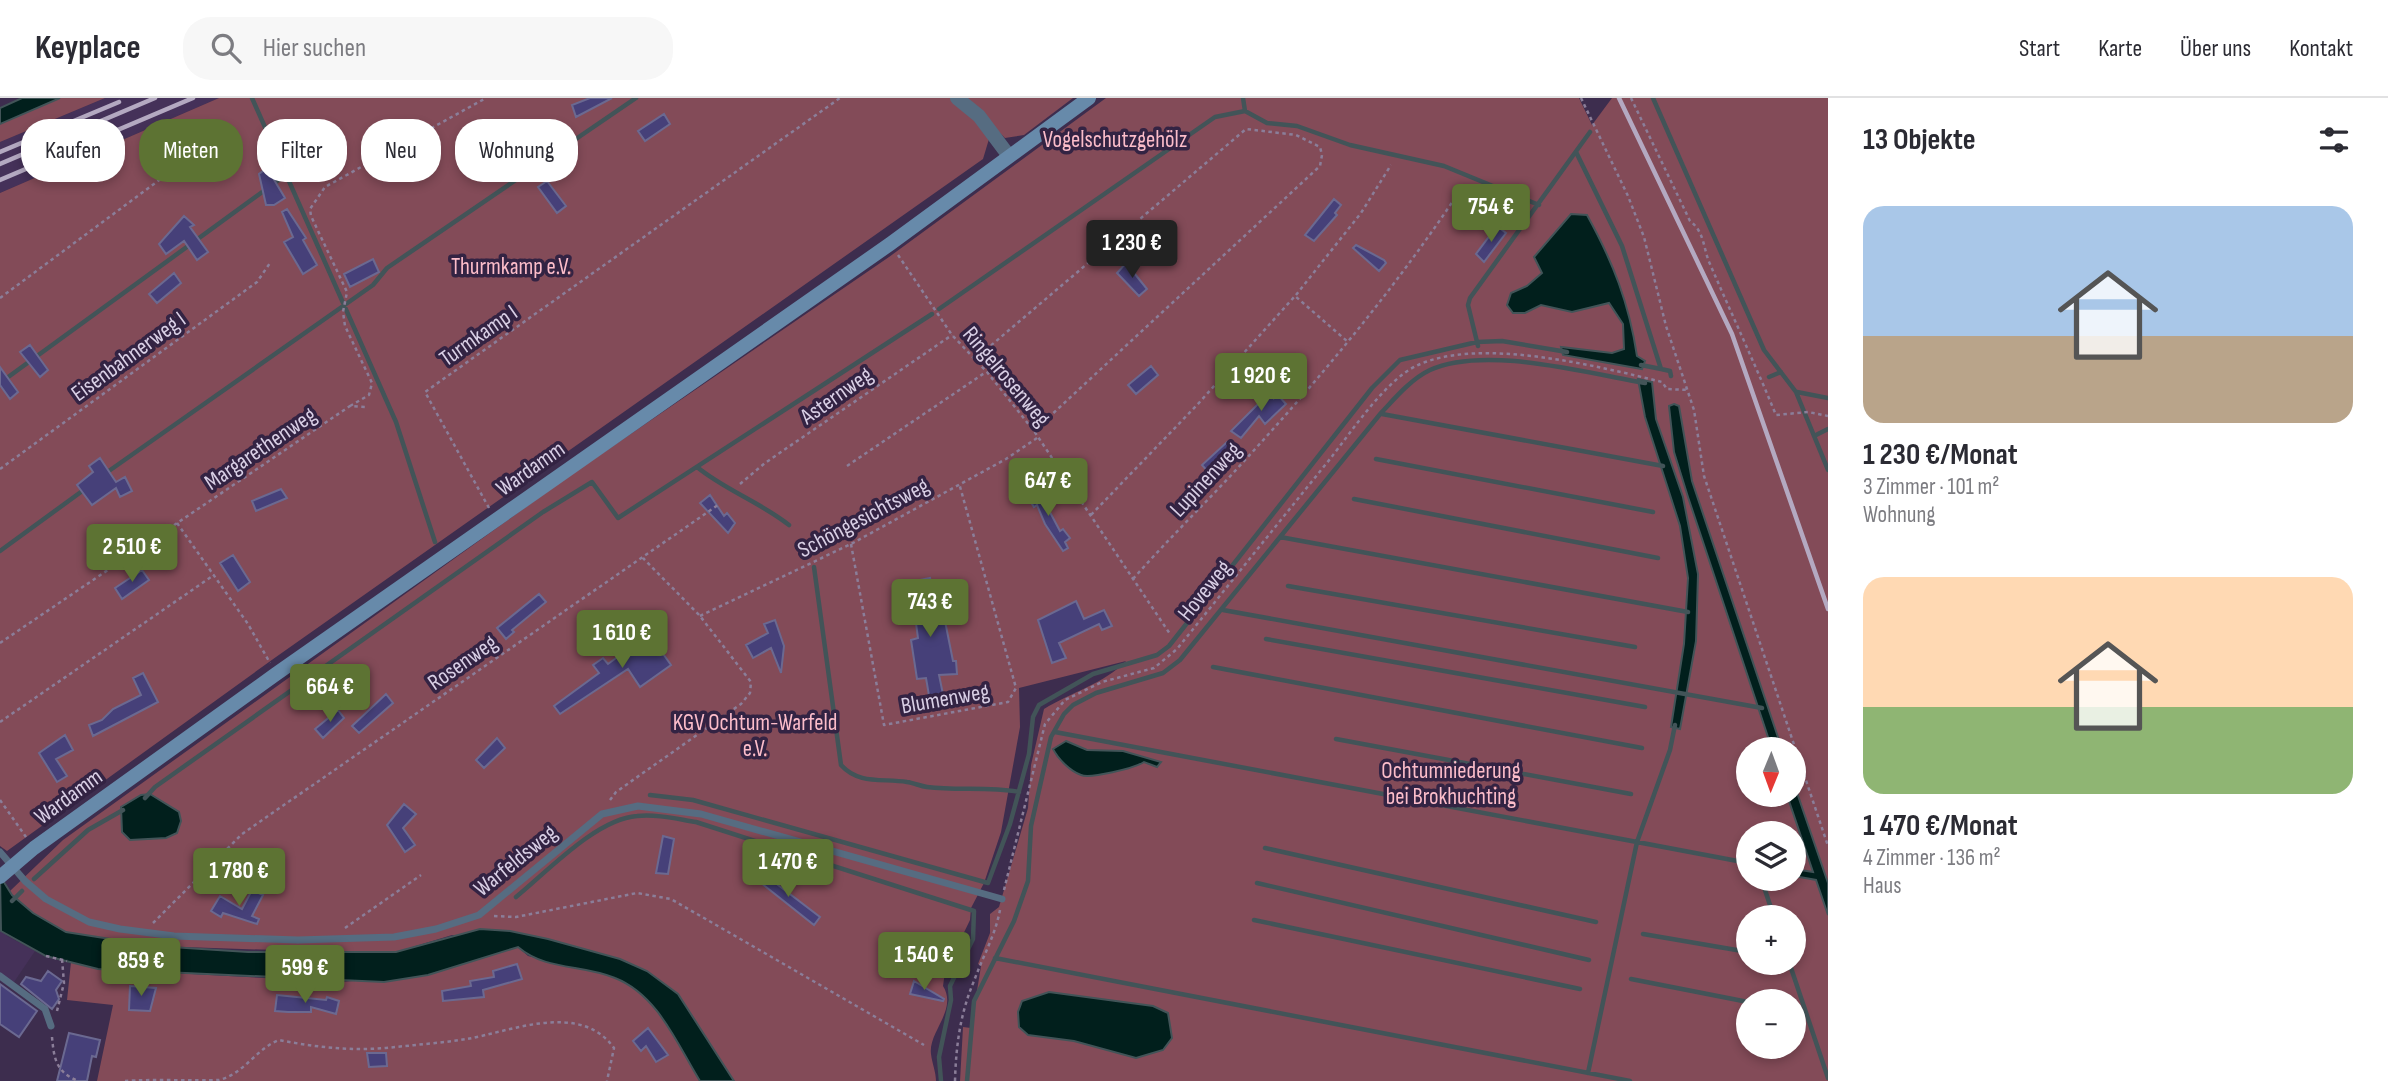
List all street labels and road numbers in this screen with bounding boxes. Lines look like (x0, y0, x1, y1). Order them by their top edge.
street label: Turmkamp I (434, 299, 523, 373)
street label: Eisenbahnerweg I (66, 306, 191, 408)
street label: Ringelrosenweg (956, 321, 1056, 432)
street label: Asternweg (794, 361, 878, 431)
street label: Margarethenweg (199, 401, 322, 496)
street label: Wardamm (491, 435, 570, 502)
street label: Lupinenweg (1164, 436, 1247, 523)
street label: Schöngesichtsweg (793, 472, 934, 564)
street label: Hoveweg (1172, 555, 1238, 627)
street label: Rosenweg (422, 629, 503, 697)
street label: Blumenweg (899, 677, 992, 721)
street label: Wardamm (29, 763, 108, 831)
street label: Warfeldsweg (468, 819, 563, 903)

